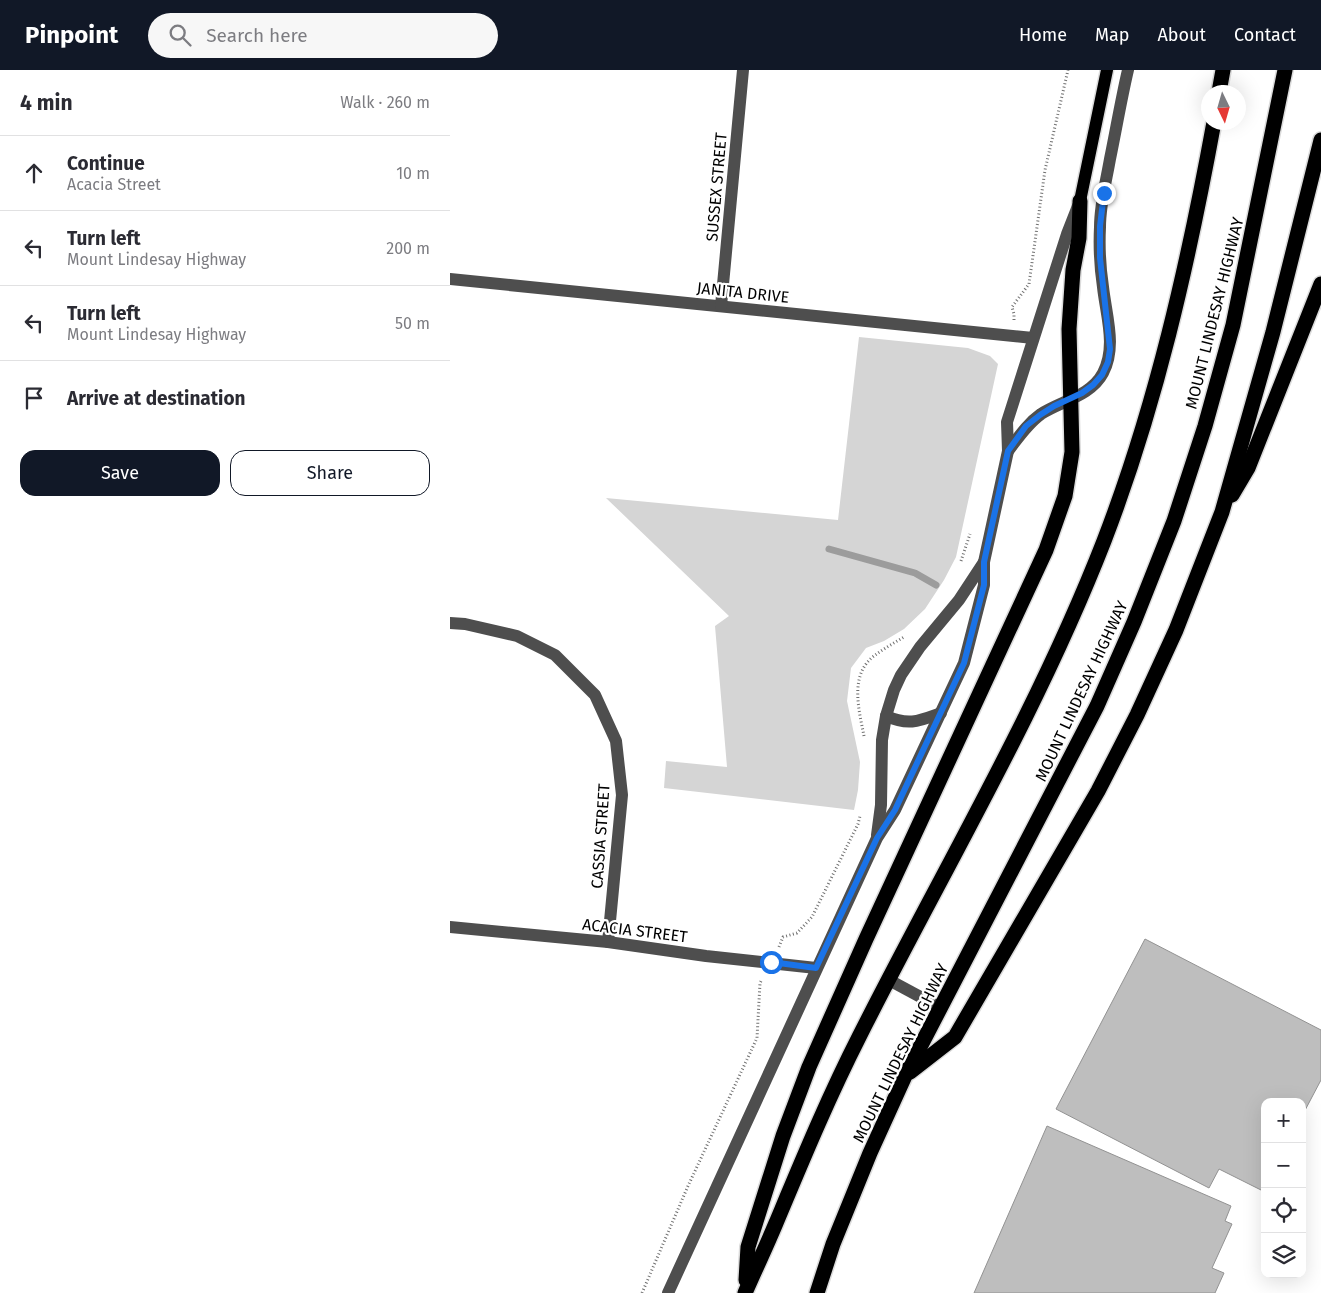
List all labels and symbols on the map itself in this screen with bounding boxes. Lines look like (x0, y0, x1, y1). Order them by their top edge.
north arrow (1201, 85, 1246, 130)
street label: SUSSEX STREET (702, 131, 731, 242)
route end (1093, 182, 1116, 205)
street label: MOUNT LINDESAY HIGHWAY (1181, 215, 1248, 411)
street label: JANITA DRIVE (696, 278, 790, 307)
street label: MOUNT LINDESAY HIGHWAY (1031, 598, 1132, 784)
street label: CASSIA STREET (587, 782, 614, 889)
street label: ACACIA STREET (581, 915, 689, 946)
route start (760, 951, 783, 974)
street label: MOUNT LINDESAY HIGHWAY (849, 960, 952, 1146)

